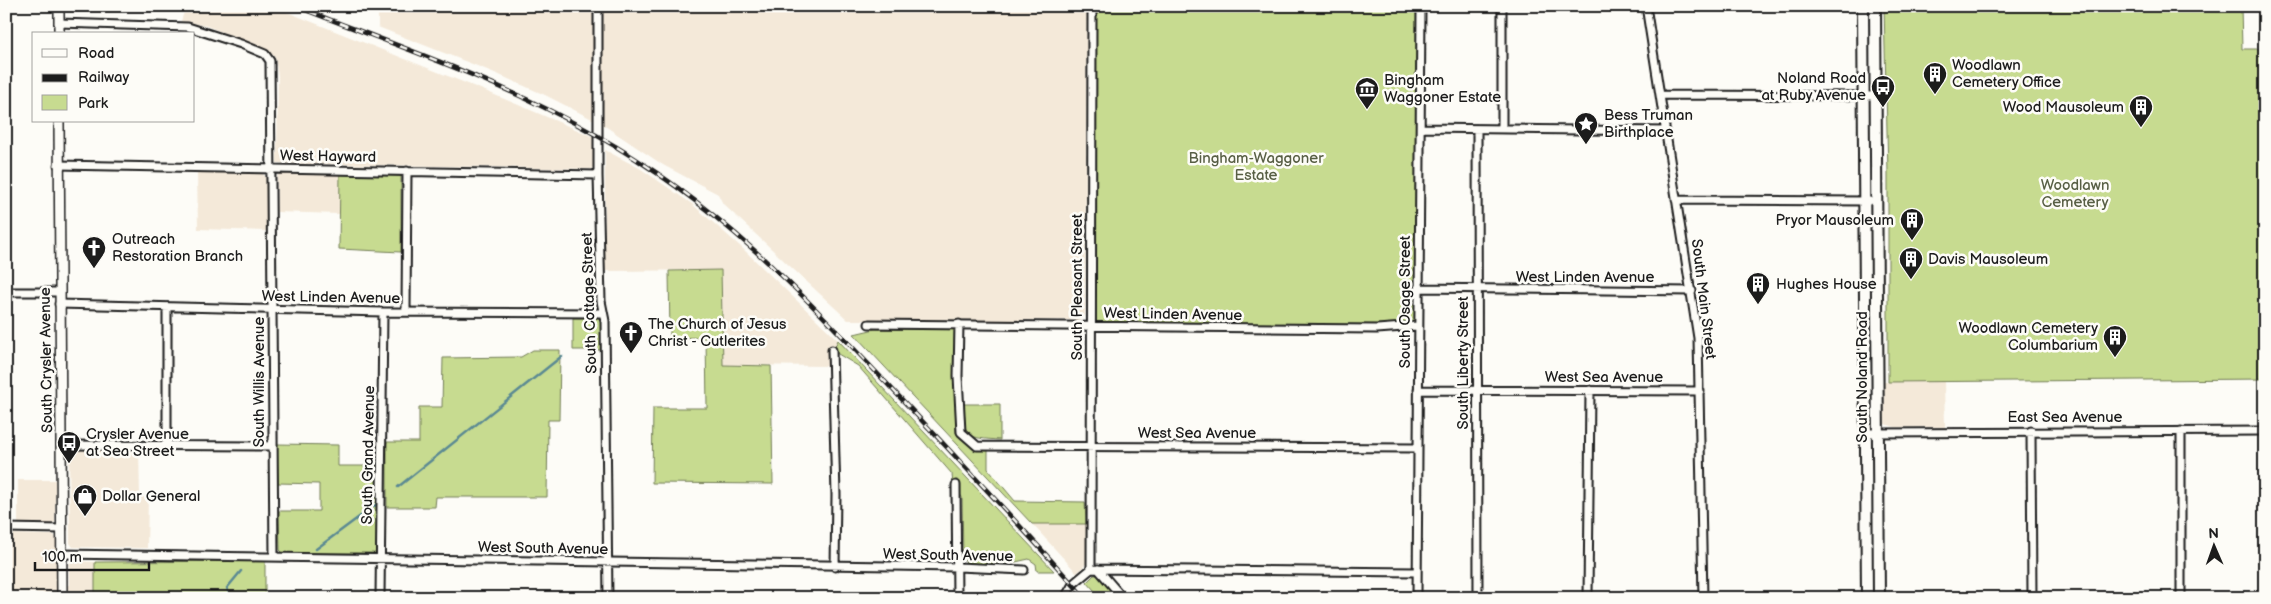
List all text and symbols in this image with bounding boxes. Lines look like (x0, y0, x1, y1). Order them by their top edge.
legend (32, 32, 195, 122)
text: Road (78, 44, 114, 63)
place label: Woodlawn Cemetery Office (1952, 56, 2061, 92)
building icon: Woodlawn Cemetery Office (1922, 61, 1948, 95)
text: Railway (78, 68, 129, 87)
place label: Noland Road at Ruby Avenue (1761, 69, 1866, 105)
place label: Bingham Waggoner Estate (1384, 71, 1501, 107)
bus stop icon: Noland Road at Ruby Avenue (1870, 74, 1896, 108)
museum icon: Bingham Waggoner Estate (1354, 76, 1380, 110)
text: Park (78, 94, 109, 113)
building icon: Wood Mausoleum (2128, 94, 2154, 128)
place label: Wood Mausoleum (2003, 98, 2124, 117)
place label: Bess Truman Birthplace (1604, 106, 1693, 142)
place icon: Bess Truman Birthplace (1573, 111, 1599, 145)
street label: West Hayward (280, 146, 376, 167)
park label: Bingham-Waggoner Estate (1188, 149, 1324, 185)
park label: Woodlawn Cemetery (2041, 176, 2109, 212)
building icon: Pryor Mausoleum (1899, 207, 1925, 241)
place label: Pryor Mausoleum (1775, 211, 1894, 230)
street label: South Pleasant Street (1068, 213, 1087, 360)
place label: Outreach Restoration Branch (112, 230, 243, 266)
street label: South Cottage Street (578, 232, 601, 374)
church icon: Outreach Restoration Branch (81, 235, 107, 269)
street label: South Osage Street (1396, 235, 1415, 368)
street label: South Main Street (1687, 238, 1720, 361)
building icon: Davis Mausoleum (1898, 246, 1924, 280)
place label: Davis Mausoleum (1928, 250, 2048, 269)
street label: West Linden Avenue (1516, 268, 1654, 287)
building icon: Hughes House (1745, 271, 1771, 305)
place label: Hughes House (1776, 275, 1877, 294)
street label: South Crysler Avenue (36, 287, 57, 433)
street label: West Linden Avenue (261, 287, 401, 308)
street label: South Liberty Street (1454, 296, 1473, 430)
street label: West Linden Avenue (1103, 304, 1243, 325)
street label: South Noland Road (1853, 311, 1872, 443)
place label: The Church of Jesus Christ - Cutlerites (648, 315, 787, 351)
street label: South Willis Avenue (250, 317, 269, 447)
place label: Woodlawn Cemetery Columbarium (1958, 319, 2098, 355)
church icon: The Church of Jesus Christ - Cutlerites (618, 320, 644, 354)
building icon: Woodlawn Cemetery Columbarium (2102, 324, 2128, 358)
street label: West Sea Avenue (1545, 368, 1663, 387)
street label: South Grand Avenue (358, 385, 379, 525)
street label: East Sea Avenue (2007, 408, 2123, 427)
street label: West Sea Avenue (1138, 424, 1256, 443)
place label: Crysler Avenue at Sea Street (86, 425, 189, 461)
bus stop icon: Crysler Avenue at Sea Street (56, 430, 82, 464)
shop icon: Dollar General (72, 483, 98, 517)
place label: Dollar General (102, 487, 200, 506)
north arrow (2188, 522, 2238, 572)
text: N (2208, 525, 2219, 542)
street label: West South Avenue (478, 538, 609, 559)
scale bar (35, 539, 149, 571)
street label: West South Avenue (883, 545, 1014, 566)
text: 100 m (42, 548, 82, 567)

